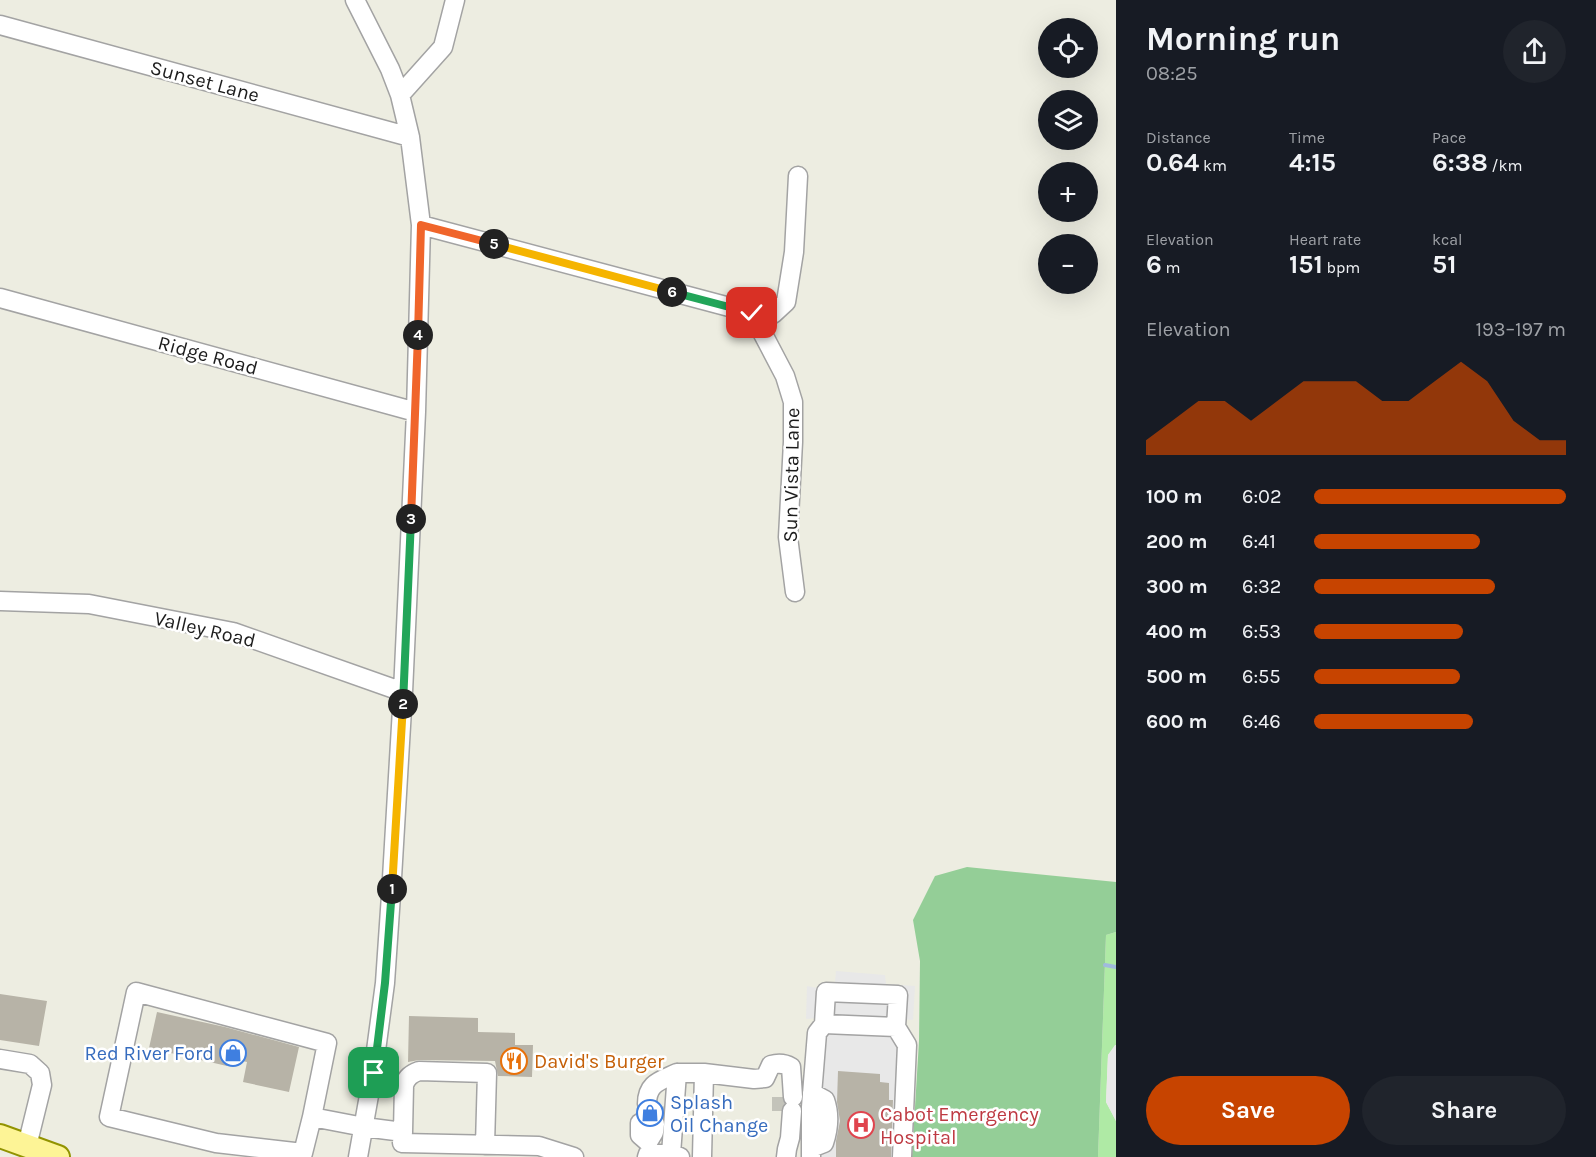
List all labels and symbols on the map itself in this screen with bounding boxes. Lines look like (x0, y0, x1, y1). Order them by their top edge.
street label: Sunset Lane (148, 56, 262, 107)
pin: 5 (479, 229, 509, 259)
pin: 6 (657, 277, 687, 307)
pin (726, 287, 777, 338)
pin: 4 (403, 320, 433, 350)
street label: Ridge Road (155, 331, 260, 380)
street label: Sun Vista Lane (779, 407, 804, 543)
pin: 3 (396, 504, 426, 534)
street label: Valley Road (152, 607, 258, 652)
pin: 2 (388, 689, 418, 719)
pin: 1 (377, 874, 407, 904)
shop icon: Red River Ford (218, 1038, 248, 1068)
place label: Red River Ford (84, 1042, 214, 1065)
restaurant icon: David's Burger (499, 1046, 529, 1076)
pin (348, 1047, 399, 1098)
place label: David's Burger (534, 1050, 665, 1073)
place label: Splash Oil Change (670, 1091, 768, 1137)
shop icon: Splash Oil Change (635, 1098, 665, 1128)
place label: Cabot Emergency Hospital (880, 1103, 1039, 1149)
hospital icon: Cabot Emergency Hospital (846, 1110, 876, 1140)

